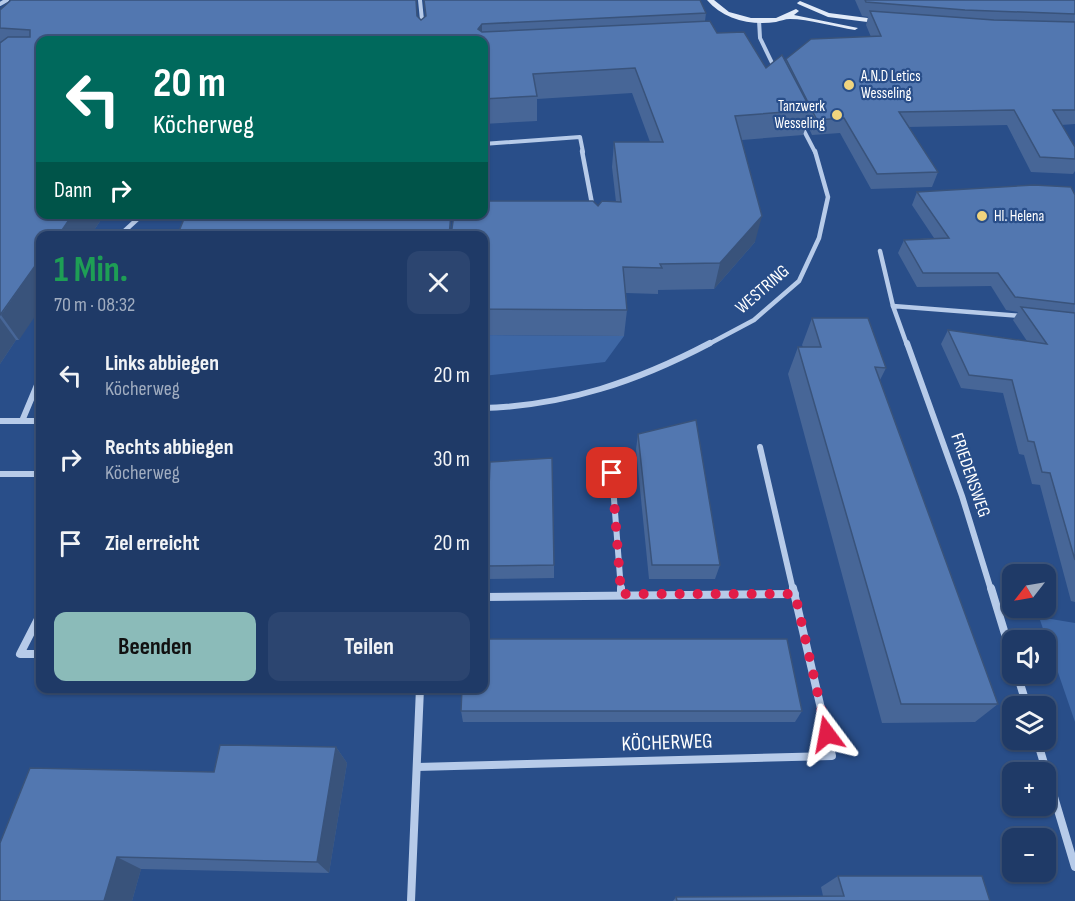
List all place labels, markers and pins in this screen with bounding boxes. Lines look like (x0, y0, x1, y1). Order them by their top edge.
place label: A.N.D Letics Wesseling (860, 67, 921, 103)
marker: A.N.D Letics Wesseling (842, 78, 856, 92)
place label: Tanzwerk Wesseling (775, 97, 825, 133)
marker: Tanzwerk Wesseling (830, 108, 844, 122)
place label: Hl. Helena (994, 207, 1045, 226)
marker: Hl. Helena (975, 209, 989, 223)
pin (586, 447, 637, 498)

